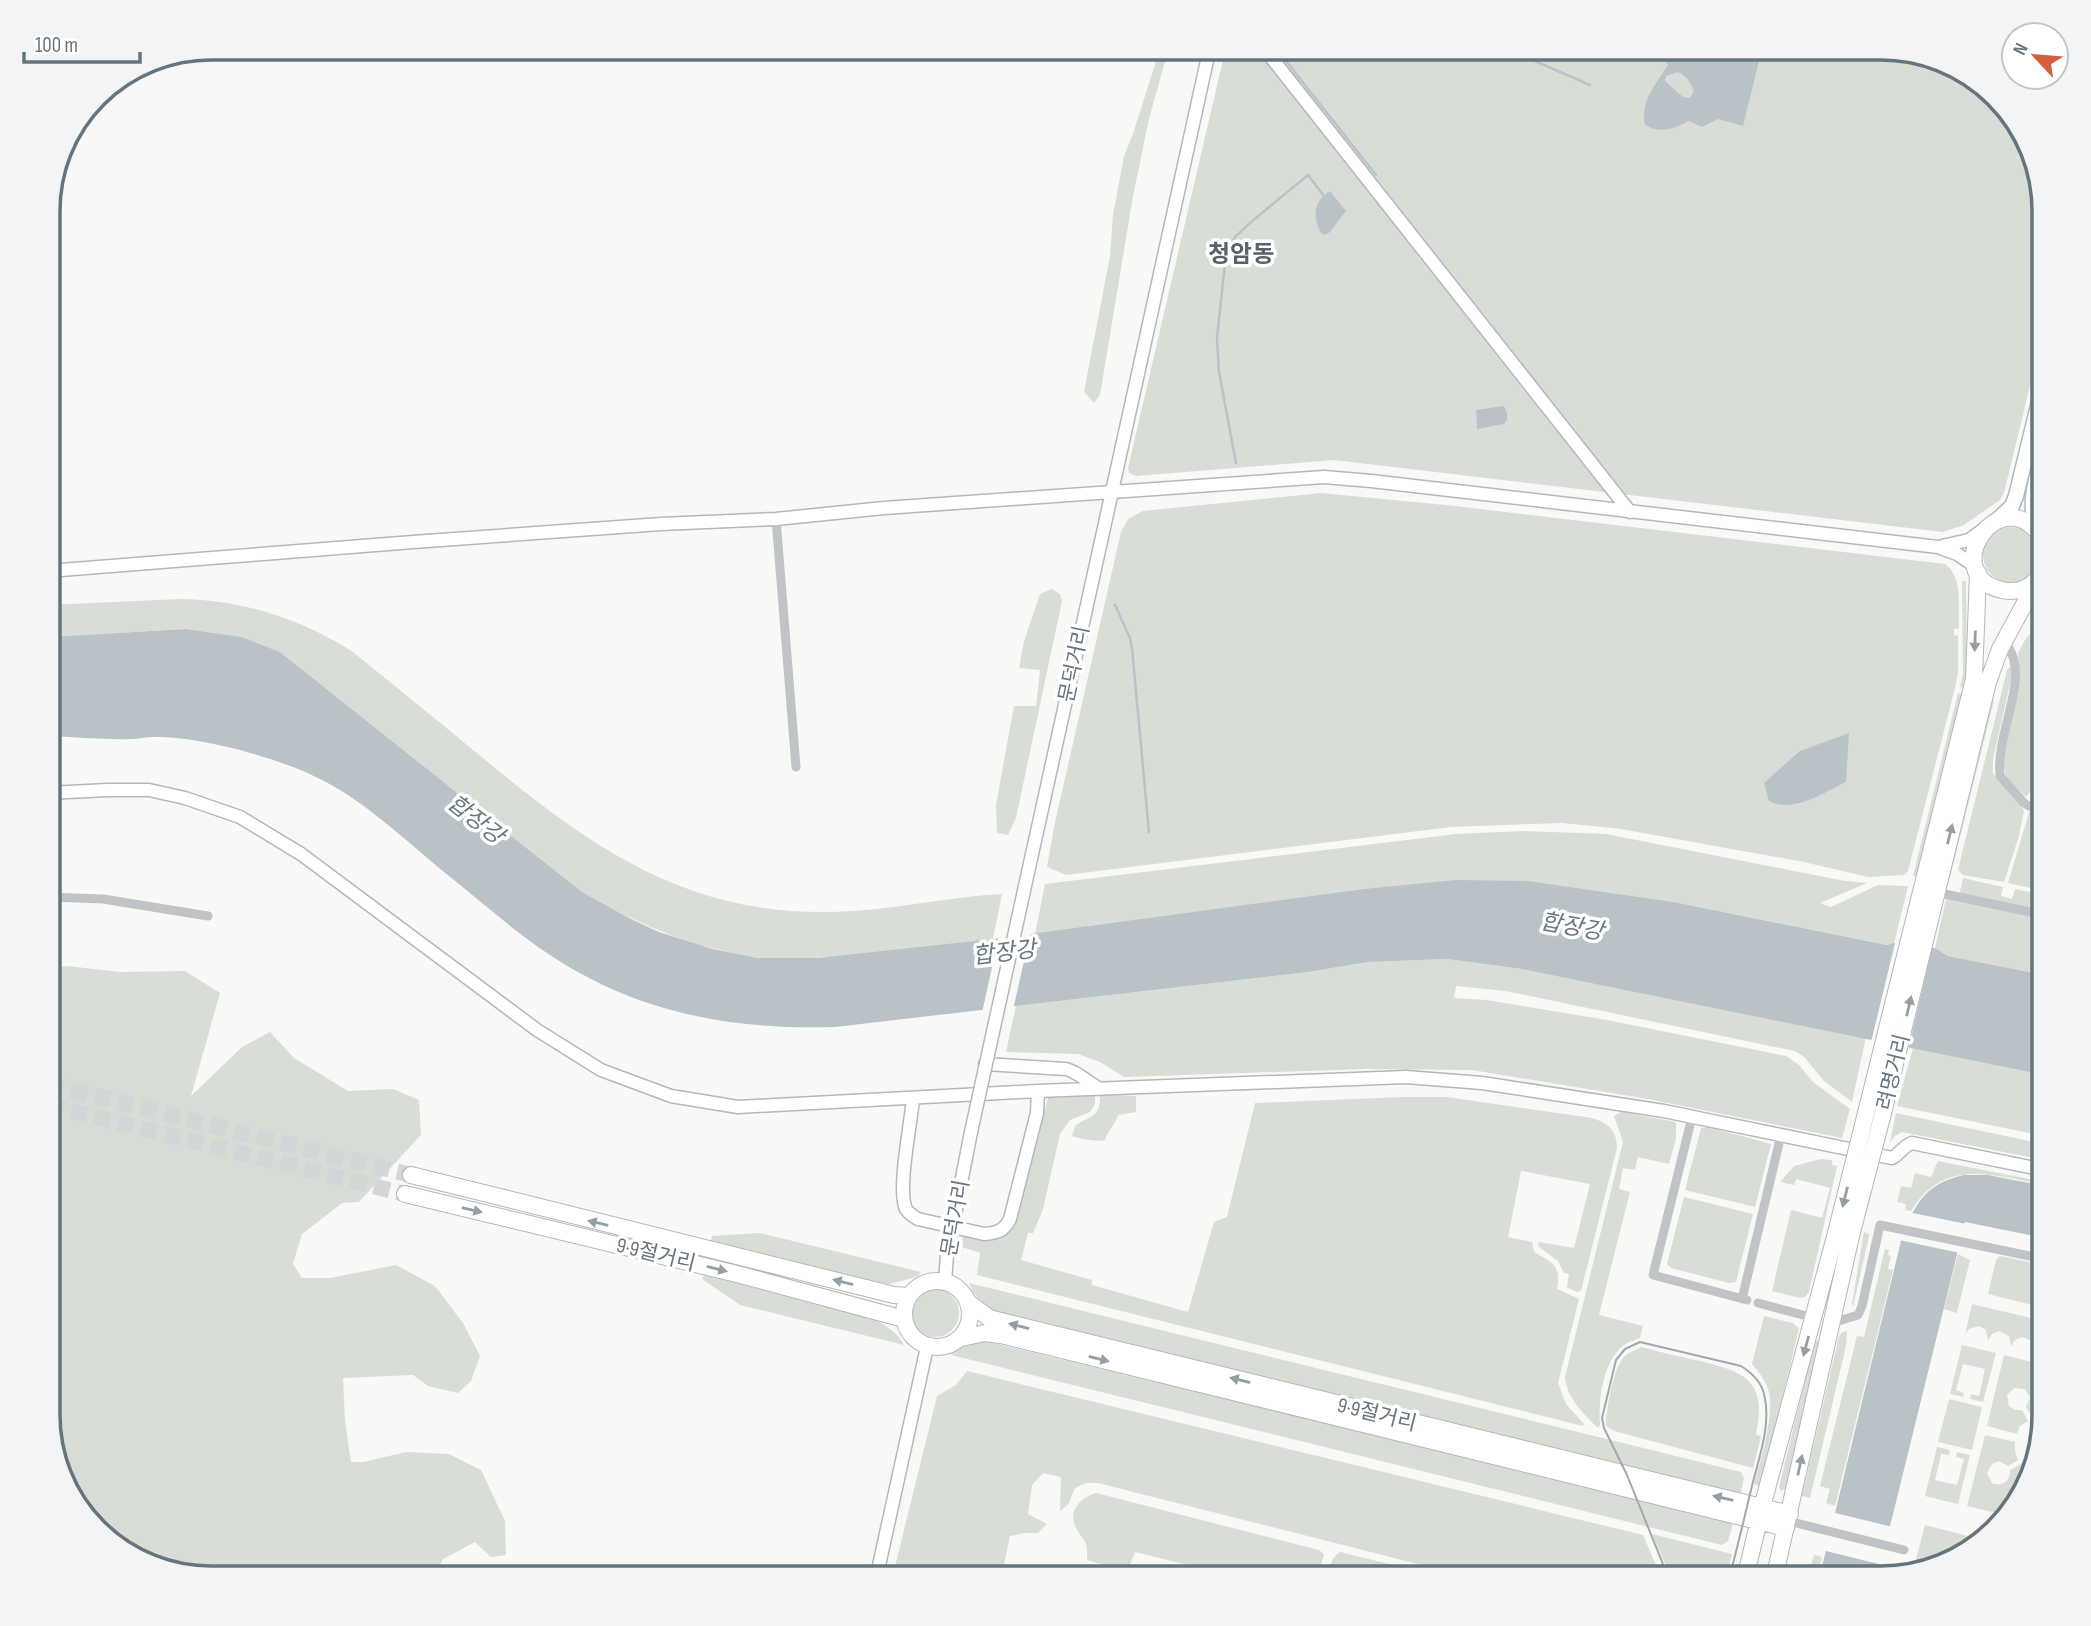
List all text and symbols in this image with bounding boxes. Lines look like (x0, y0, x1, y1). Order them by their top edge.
scale bar (24, 21, 140, 65)
north arrow (2000, 21, 2070, 91)
text: 100 m (35, 33, 78, 58)
text: N (2009, 40, 2034, 59)
district label: 청암동 (1208, 240, 1274, 269)
street label: 문덕거리 (1054, 624, 1095, 704)
one-way arrow (1970, 630, 1981, 652)
water label: 합장강 (442, 789, 511, 852)
one-way arrow (1945, 822, 1956, 844)
water label: 합장강 (1538, 908, 1608, 947)
water label: 합장강 (971, 935, 1040, 971)
one-way arrow (1904, 995, 1915, 1017)
street label: 려명거리 (1872, 1032, 1915, 1113)
street label: 문덕거리 (936, 1178, 975, 1258)
one-way arrow (1839, 1186, 1850, 1208)
one-way arrow (461, 1205, 483, 1216)
one-way arrow (587, 1217, 609, 1228)
street label: 9·9절거리 (614, 1233, 698, 1276)
one-way arrow (706, 1264, 728, 1275)
one-way arrow (832, 1277, 853, 1287)
one-way arrow (1008, 1320, 1030, 1331)
one-way arrow (1801, 1336, 1811, 1357)
one-way arrow (1088, 1354, 1110, 1365)
one-way arrow (1229, 1374, 1251, 1385)
street label: 9·9절거리 (1335, 1393, 1419, 1436)
one-way arrow (1795, 1453, 1806, 1475)
one-way arrow (1712, 1492, 1734, 1503)

